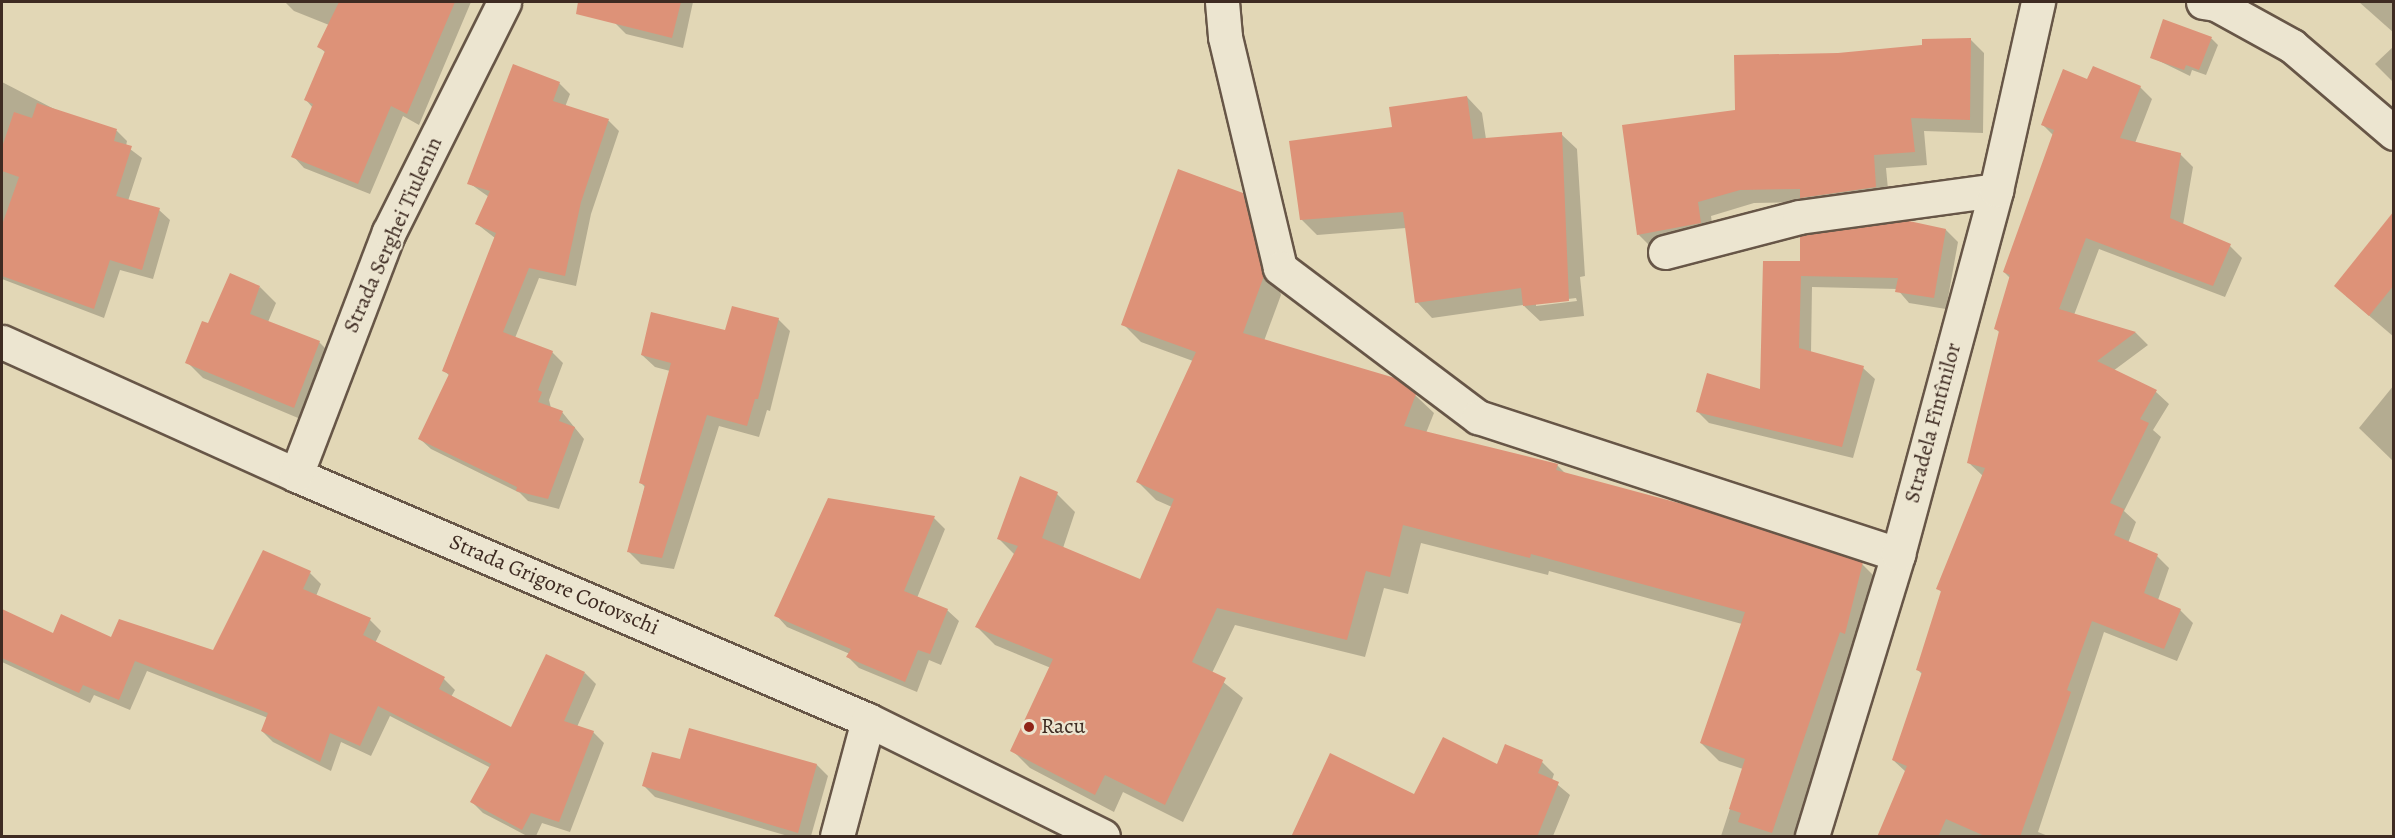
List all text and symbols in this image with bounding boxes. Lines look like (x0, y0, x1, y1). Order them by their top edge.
street label: Strada Serghei Tiulenin (338, 133, 448, 337)
street label: Stradela Fîntînilor (1899, 340, 1967, 506)
street label: Strada Grigore Cotovschi (445, 529, 663, 641)
place label: Racu (1041, 714, 1085, 740)
marker: Racu (1022, 720, 1036, 734)

